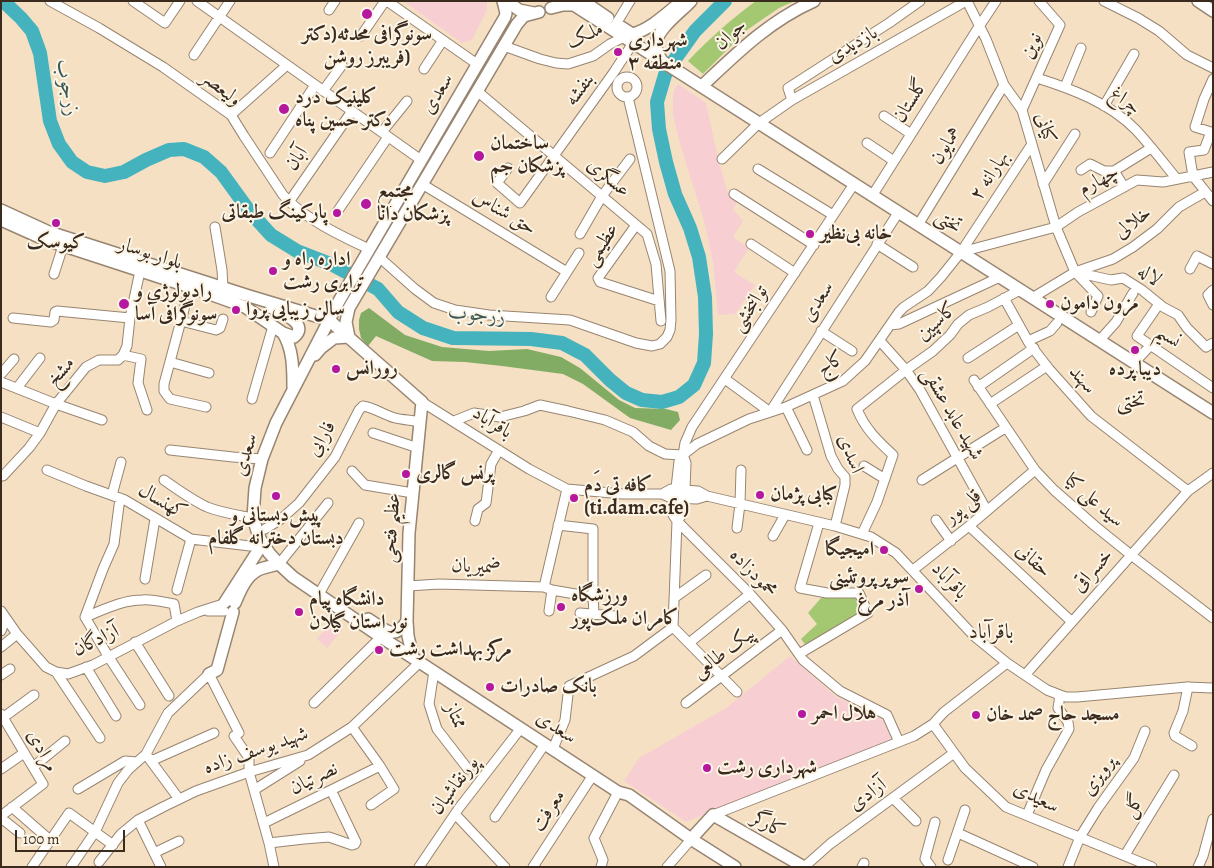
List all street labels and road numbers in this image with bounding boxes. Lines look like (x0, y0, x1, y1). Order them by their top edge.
street label: جوان (710, 14, 752, 56)
street label: ملک (563, 17, 607, 55)
street label: بازدیدی (824, 21, 882, 69)
street label: نوین (1016, 29, 1048, 63)
street label: ولیعصر (196, 66, 246, 112)
street label: سعدی (417, 69, 459, 119)
street label: بنفشه (560, 69, 600, 111)
street label: گلستان (888, 74, 934, 128)
street label: چراغ (1105, 82, 1145, 120)
street label: کیانی (1029, 110, 1061, 146)
street label: همایون (925, 123, 967, 169)
street label: آبان (280, 142, 314, 176)
street label: بهارانه ۲ (965, 147, 1015, 205)
street label: عسگری (581, 153, 635, 203)
street label: چهارم (1075, 160, 1123, 202)
street label: حق شناس (468, 185, 540, 241)
street label: خلالی (1110, 201, 1156, 245)
street label: تختی (930, 204, 966, 240)
street label: عظیمی (579, 219, 625, 271)
street label: بلوار بوسار (115, 232, 185, 276)
street label: لاله (1132, 259, 1166, 293)
street label: سعدی (796, 277, 840, 327)
street label: توانبخشی (726, 281, 774, 337)
street label: کاسپین (912, 297, 962, 347)
street label: نسیم (1151, 320, 1185, 354)
street label: کاج (812, 346, 850, 382)
street label: مشخ (41, 352, 81, 392)
street label: سهند (1063, 361, 1101, 399)
street label: شهید عابد عشقی (916, 364, 988, 464)
street label: باقرآباد (467, 401, 517, 445)
street label: فارابی (302, 417, 342, 461)
street label: سعدی (228, 431, 264, 479)
street label: اسدی (832, 431, 868, 477)
street label: سید علی کیا (1059, 469, 1129, 533)
street label: کهنسال (133, 479, 191, 525)
street label: قلی پور (939, 484, 987, 530)
street label: عظیم فتحی (378, 492, 406, 564)
street label: حقانی (1010, 539, 1056, 583)
street label: محمودزاده (724, 543, 782, 603)
street label: خسراقی (1067, 544, 1119, 598)
street label: ضمیریان (451, 554, 501, 580)
street label: باقرآباد (926, 557, 972, 605)
street label: آزادگان (69, 620, 123, 662)
street label: پیک طالعی (688, 621, 760, 685)
street label: ممتاز (439, 699, 471, 733)
street label: سعدی (531, 706, 581, 750)
street label: شهید یوسف زاده (200, 722, 312, 780)
street label: مرادی (21, 726, 63, 776)
street label: پرویزی (1077, 751, 1121, 801)
street label: پورنقاشیان (425, 752, 485, 820)
street label: نصرتیان (286, 757, 342, 801)
street label: آزادی (844, 773, 892, 817)
street label: سعیدی (1009, 777, 1063, 819)
street label: معرفت (527, 785, 571, 837)
street label: گل (1118, 790, 1150, 822)
street label: کارگر (747, 806, 789, 844)

